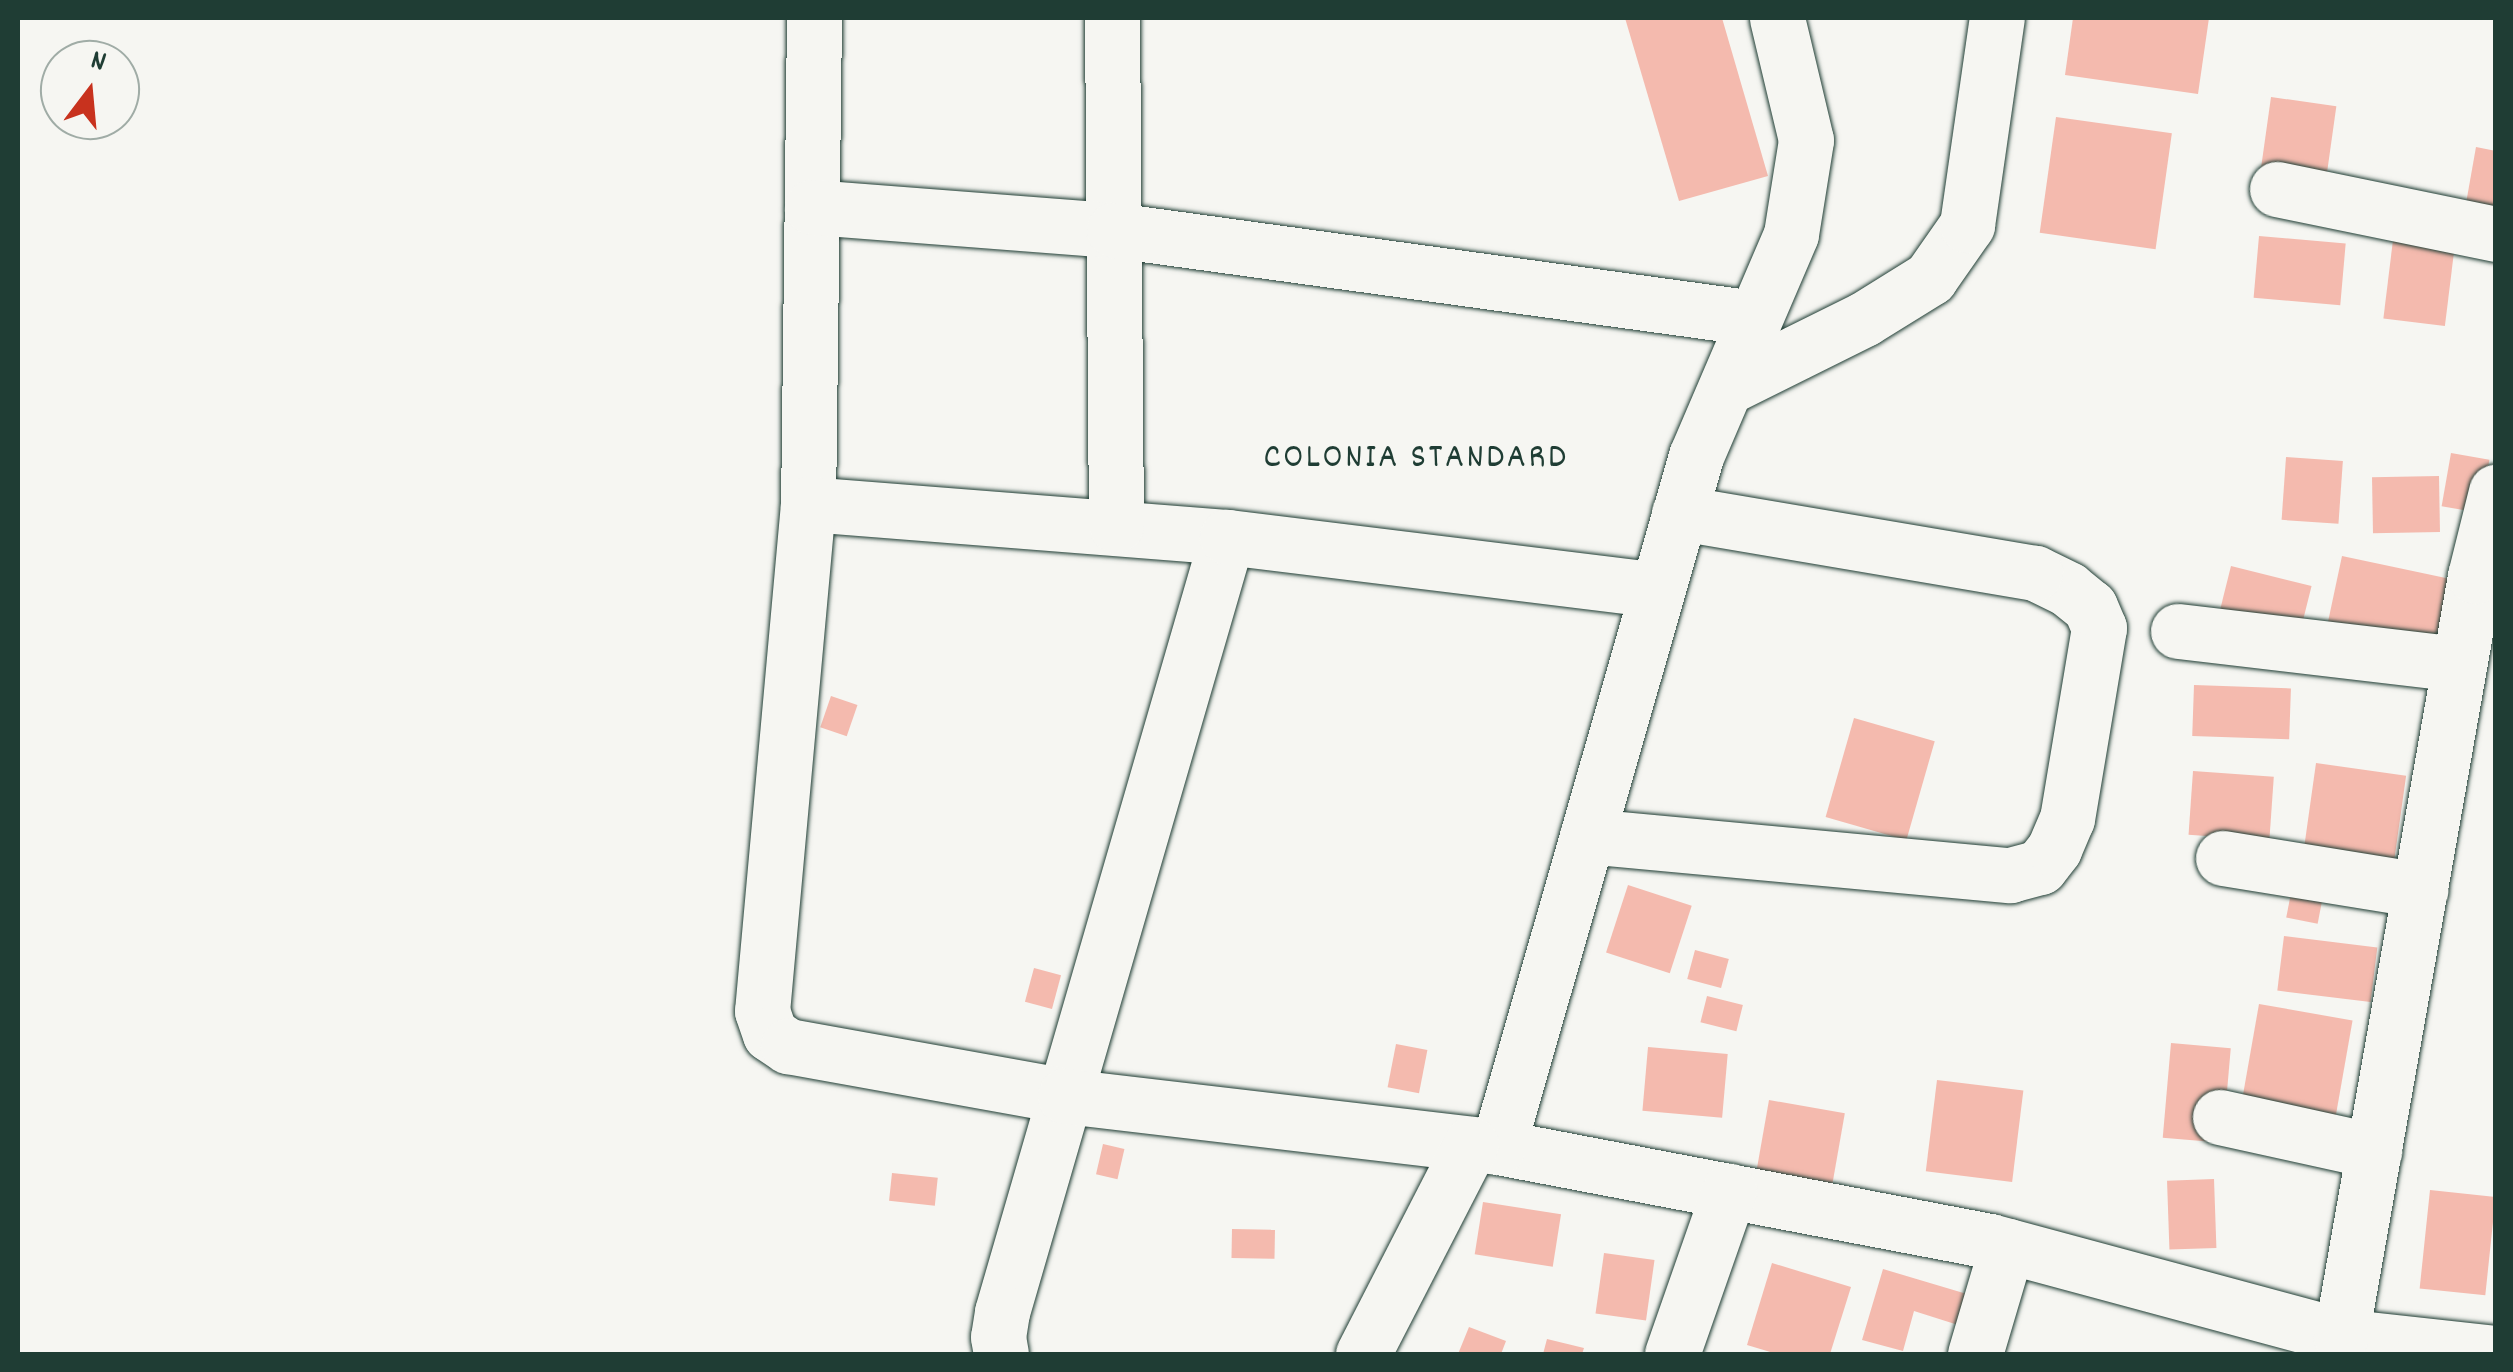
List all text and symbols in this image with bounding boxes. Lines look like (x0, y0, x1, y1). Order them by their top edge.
north arrow (40, 40, 140, 140)
text: N (86, 42, 110, 84)
district label: COLONIA STANDARD (1263, 438, 1569, 480)

